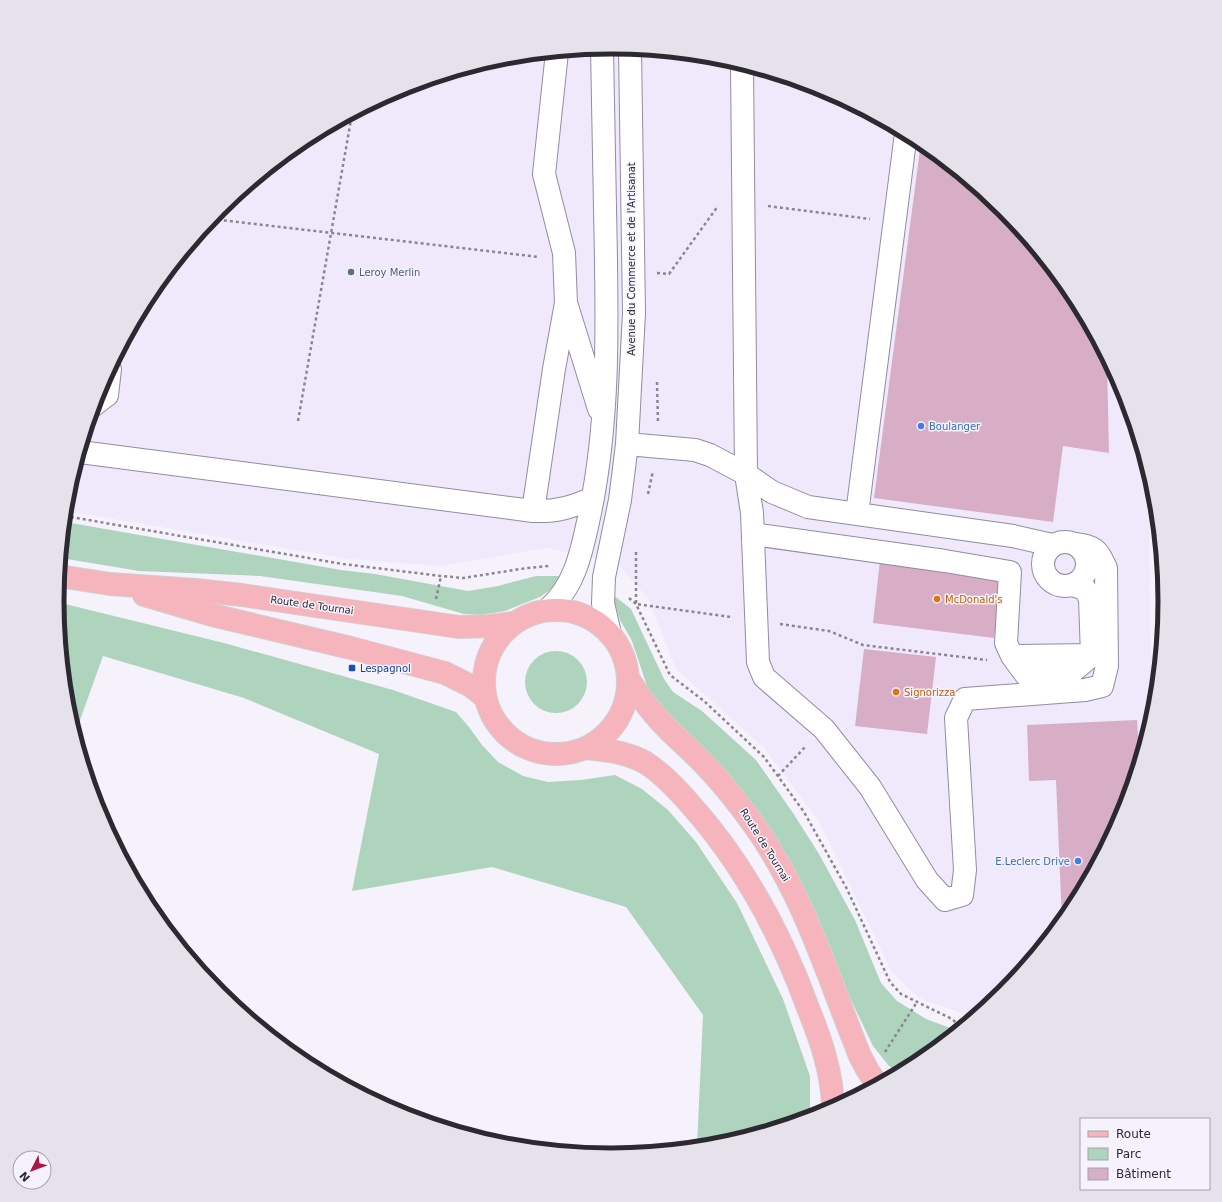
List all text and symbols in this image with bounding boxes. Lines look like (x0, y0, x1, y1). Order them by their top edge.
street label: Avenue du Commerce et de l'Artisanat (626, 162, 637, 356)
marker: Leroy Merlin (346, 267, 356, 277)
place label: Leroy Merlin (359, 267, 420, 278)
marker: Boulanger (916, 421, 926, 431)
place label: Boulanger (929, 421, 981, 432)
street label: Route de Tournai (270, 594, 354, 616)
marker: McDonald's (932, 594, 942, 604)
place label: McDonald's (945, 594, 1003, 605)
marker: Lespagnol (347, 663, 357, 673)
place label: Lespagnol (360, 663, 411, 674)
marker: Signorizza (891, 687, 901, 697)
place label: Signorizza (904, 687, 955, 698)
street label: Route de Tournai (738, 806, 792, 884)
place label: E.Leclerc Drive (995, 856, 1070, 867)
marker: E.Leclerc Drive (1073, 856, 1083, 866)
legend (1080, 1118, 1210, 1190)
text: Route (1116, 1127, 1151, 1141)
text: Parc (1116, 1147, 1141, 1161)
north arrow (12, 1150, 52, 1190)
text: Bâtiment (1116, 1167, 1171, 1181)
text: N (17, 1169, 33, 1184)

